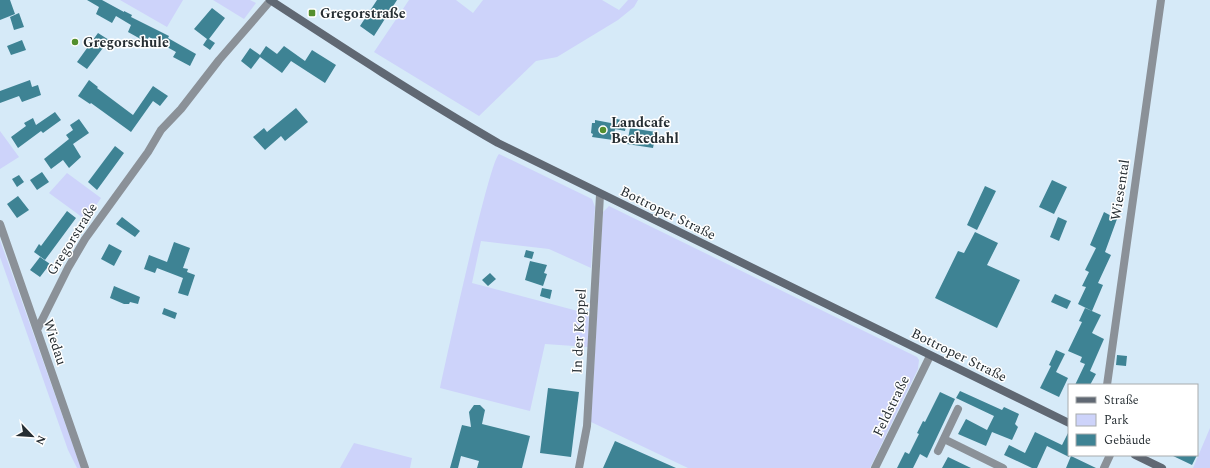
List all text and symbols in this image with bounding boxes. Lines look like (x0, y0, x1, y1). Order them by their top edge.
place label: Gregorstraße (320, 3, 406, 24)
marker: Gregorstraße (307, 8, 317, 18)
place label: Gregorschule (83, 32, 169, 53)
marker: Gregorschule (70, 37, 80, 47)
place label: Landcafe Beckedahl (611, 112, 679, 149)
marker: Landcafe Beckedahl (598, 125, 608, 135)
street label: Wiesental (1105, 158, 1135, 222)
street label: Bottroper Straße (616, 181, 720, 245)
street label: Gregorstraße (41, 198, 103, 280)
street label: In der Koppel (566, 288, 592, 374)
street label: Wiedau (38, 316, 72, 368)
street label: Bottroper Straße (907, 323, 1011, 387)
street label: Feldstraße (867, 372, 915, 440)
legend (1068, 384, 1198, 456)
text: Straße (1104, 391, 1139, 410)
text: Park (1104, 411, 1129, 430)
north arrow (12, 416, 52, 456)
text: Gebäude (1104, 431, 1151, 450)
text: N (31, 432, 50, 448)

